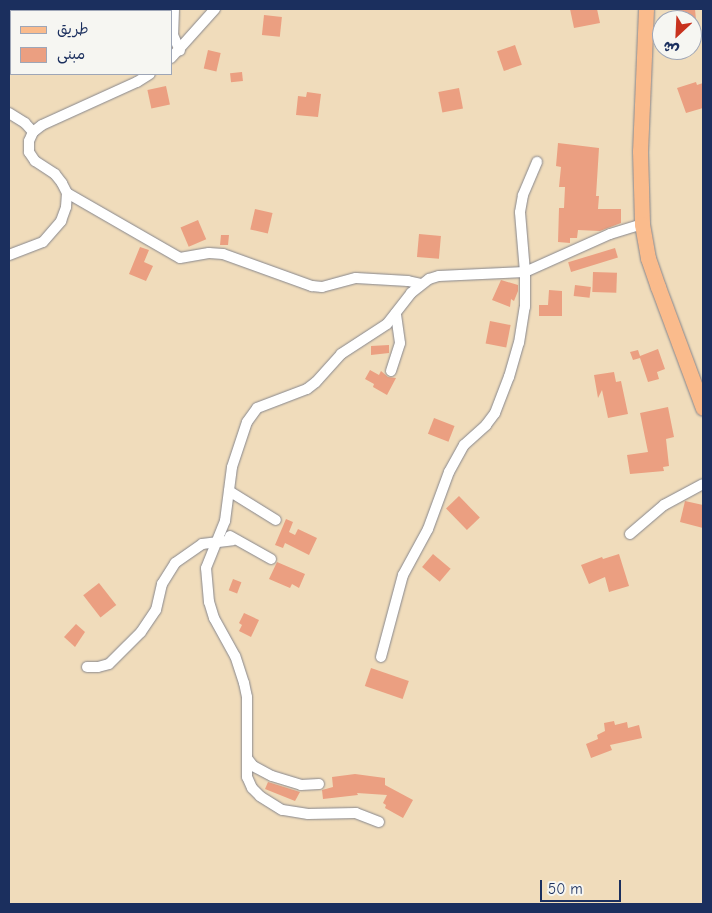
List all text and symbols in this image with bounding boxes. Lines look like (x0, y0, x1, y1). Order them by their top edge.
legend (10, 10, 172, 75)
north arrow (652, 10, 702, 60)
text: طريق (57, 20, 89, 38)
text: ش (660, 37, 681, 59)
text: مبنى (57, 45, 85, 63)
scale bar (542, 870, 623, 902)
text: 50 m (548, 880, 583, 898)

